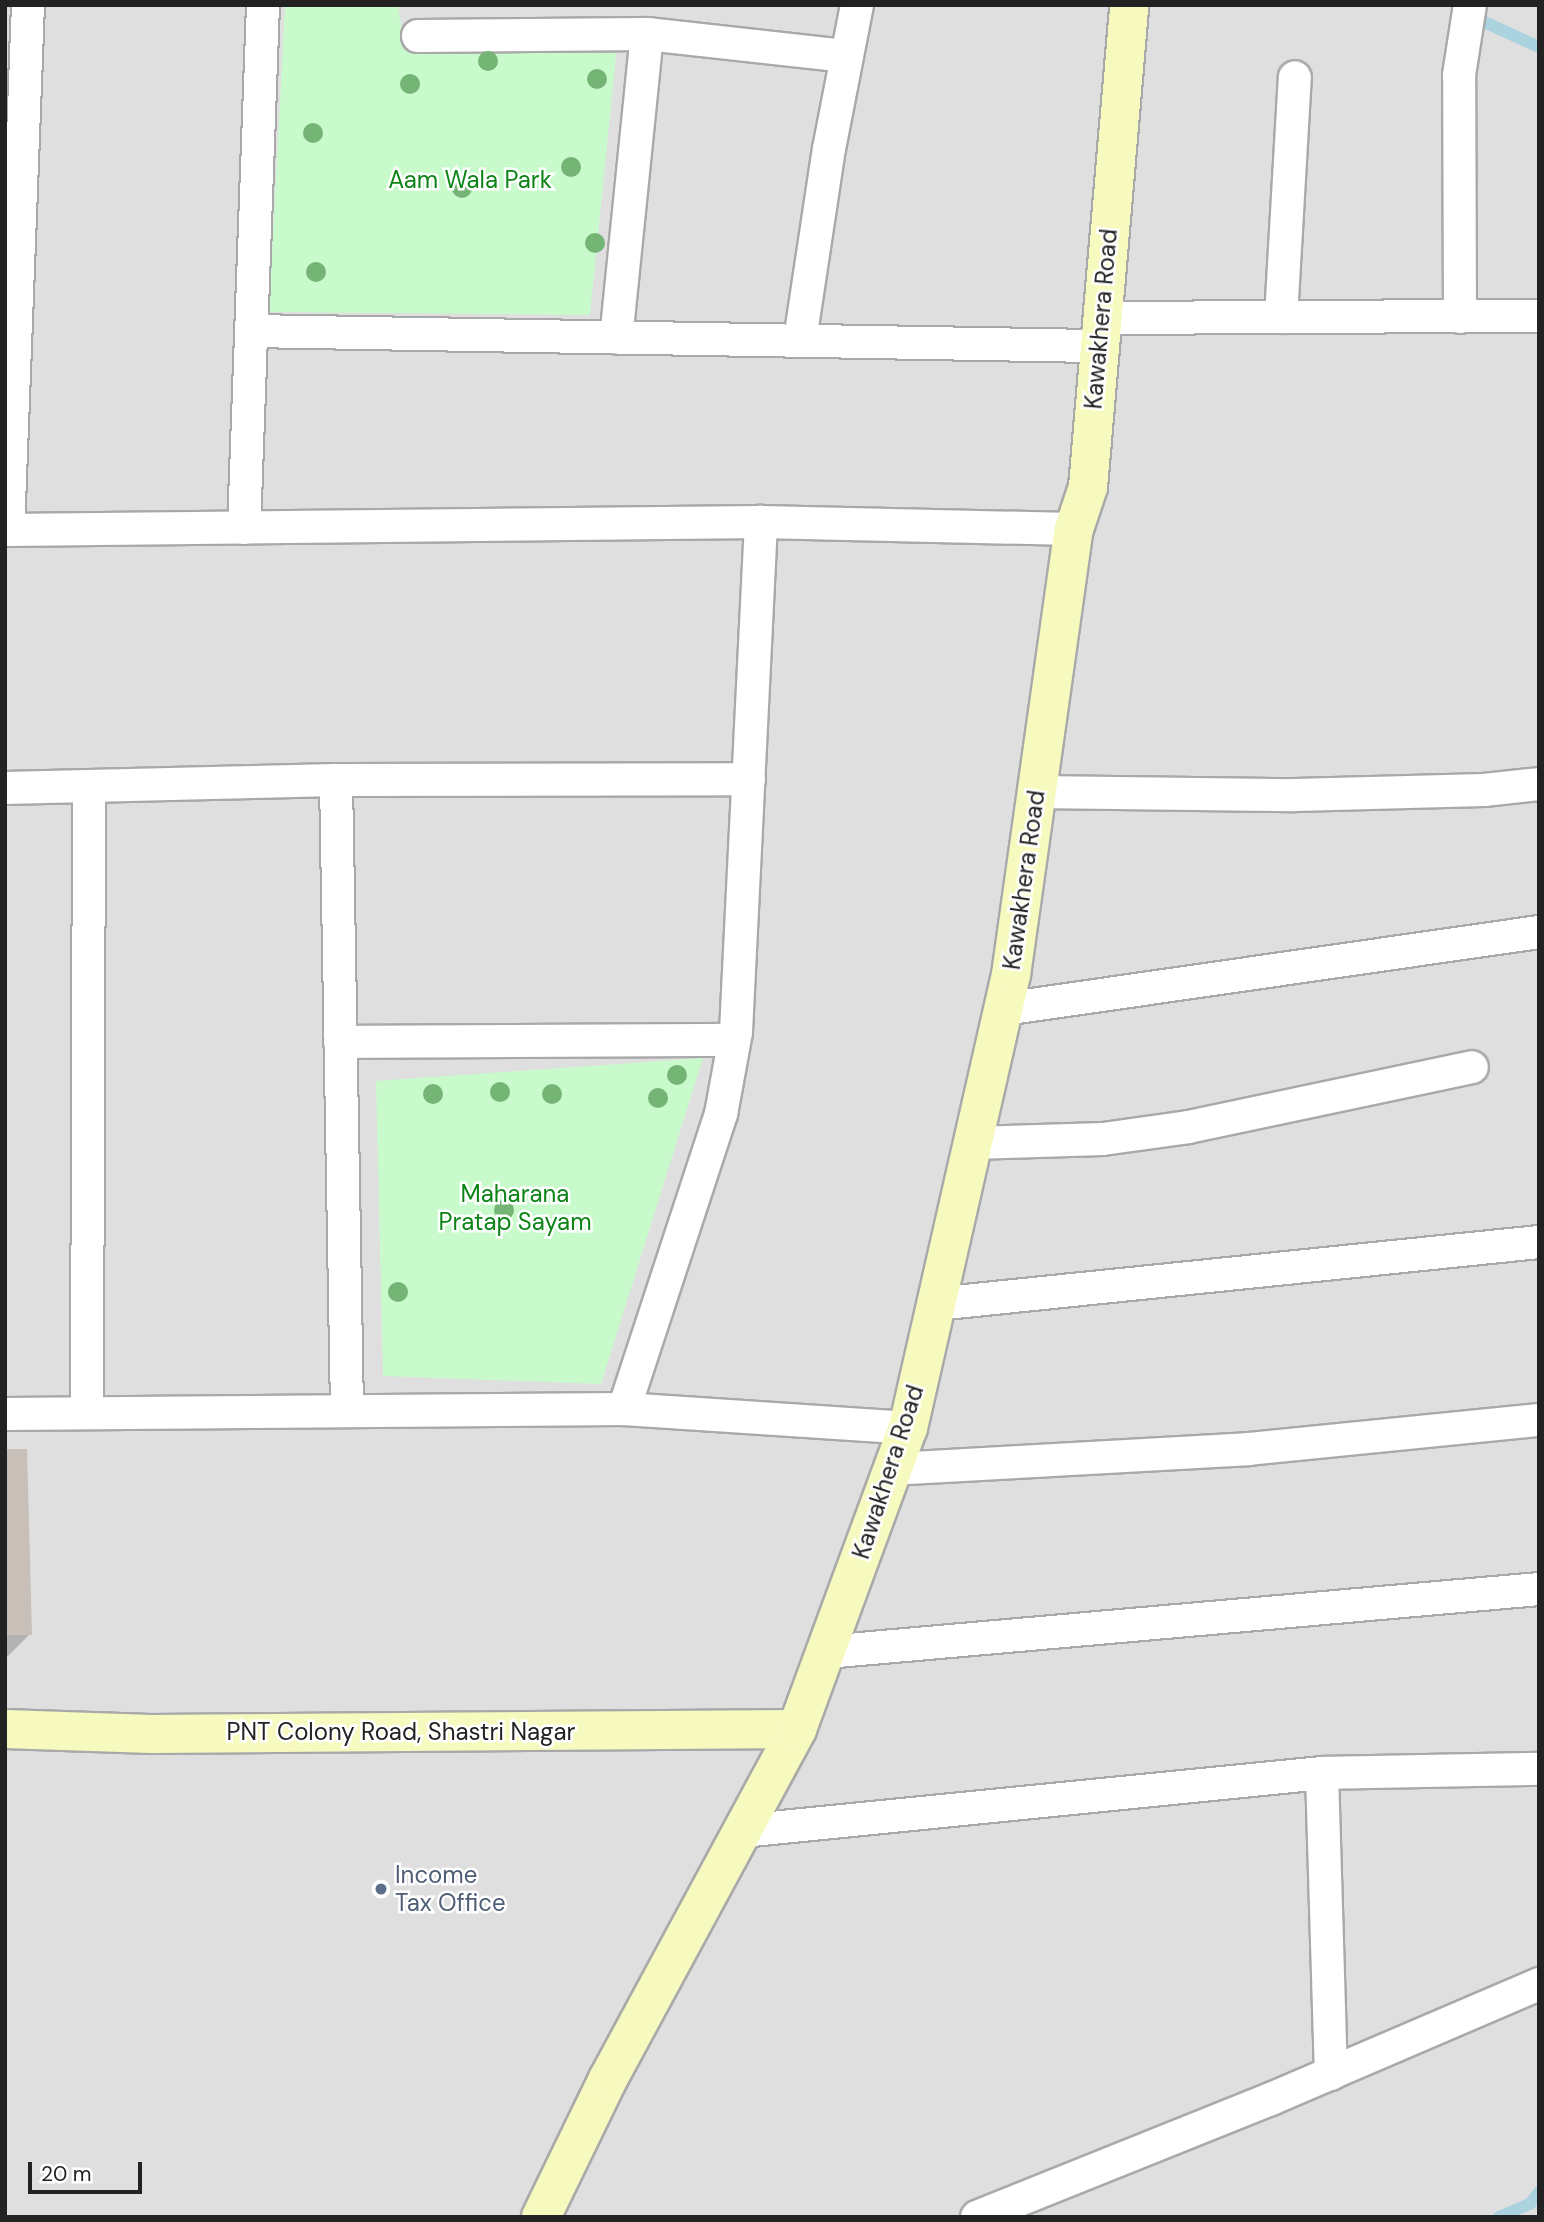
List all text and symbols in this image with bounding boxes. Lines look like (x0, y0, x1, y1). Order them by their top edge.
park label: Aam Wala Park (388, 166, 552, 194)
street label: Kawakhera Road (1079, 228, 1123, 410)
street label: Kawakhera Road (997, 788, 1051, 972)
park label: Maharana Pratap Sayam (438, 1180, 592, 1236)
street label: Kawakhera Road (846, 1381, 930, 1563)
street label: PNT Colony Road, Shastri Nagar (227, 1718, 575, 1746)
place label: Income Tax Office (395, 1861, 506, 1917)
marker: Income Tax Office (373, 1881, 389, 1897)
scale bar (32, 2148, 145, 2192)
text: 20 m (41, 2160, 92, 2188)

